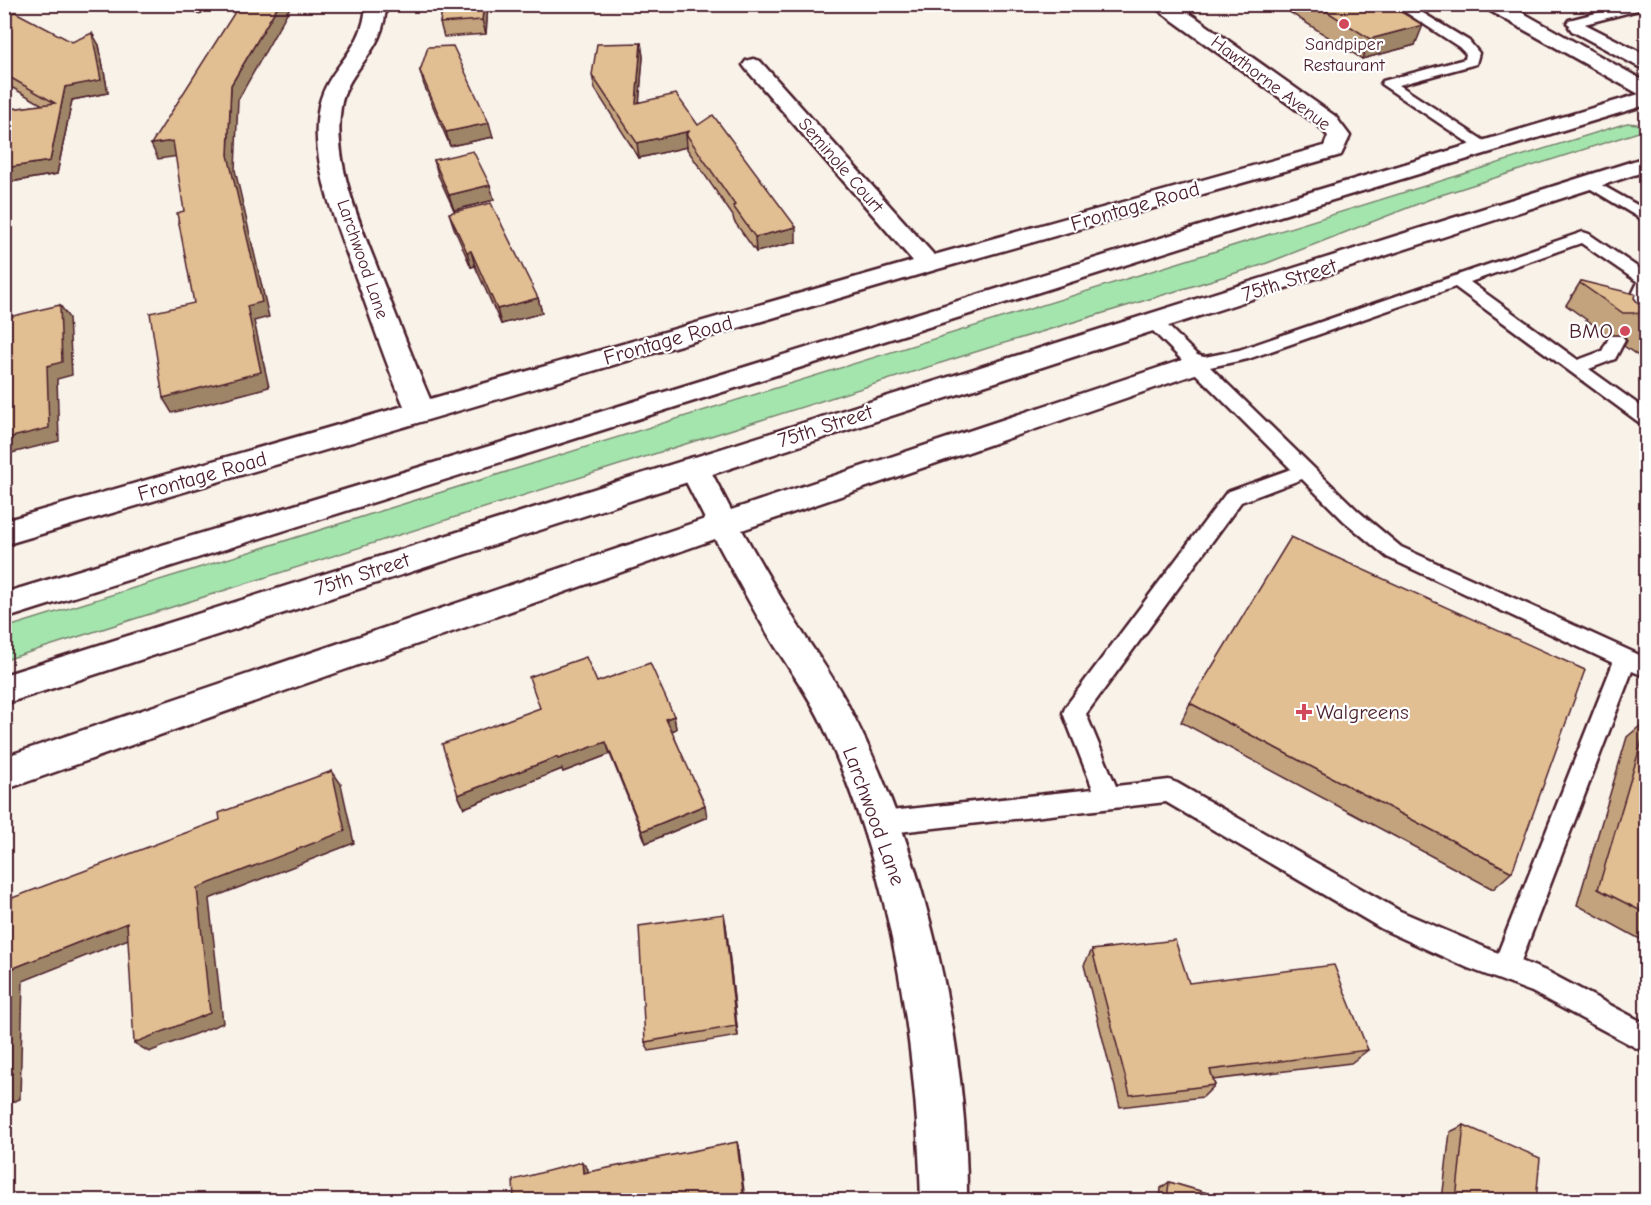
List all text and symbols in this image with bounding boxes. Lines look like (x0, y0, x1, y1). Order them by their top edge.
marker: Sandpiper Restaurant (1337, 17, 1351, 31)
street label: Hawthorne Avenue (1207, 32, 1335, 135)
place label: Sandpiper Restaurant (1303, 34, 1386, 76)
street label: Seminole Court (794, 114, 888, 218)
street label: Frontage Road (1068, 176, 1202, 236)
street label: Larchwood Lane (332, 197, 393, 322)
street label: 75th Street (1239, 253, 1340, 307)
street label: Frontage Road (601, 310, 735, 370)
place label: BMO (1569, 319, 1613, 343)
marker: BMO (1618, 324, 1632, 338)
street label: 75th Street (775, 399, 876, 453)
street label: Frontage Road (135, 446, 269, 506)
street label: 75th Street (312, 547, 413, 601)
place label: Walgreens (1316, 700, 1409, 724)
marker: Walgreens (1297, 705, 1311, 719)
street label: Larchwood Lane (838, 743, 910, 889)

